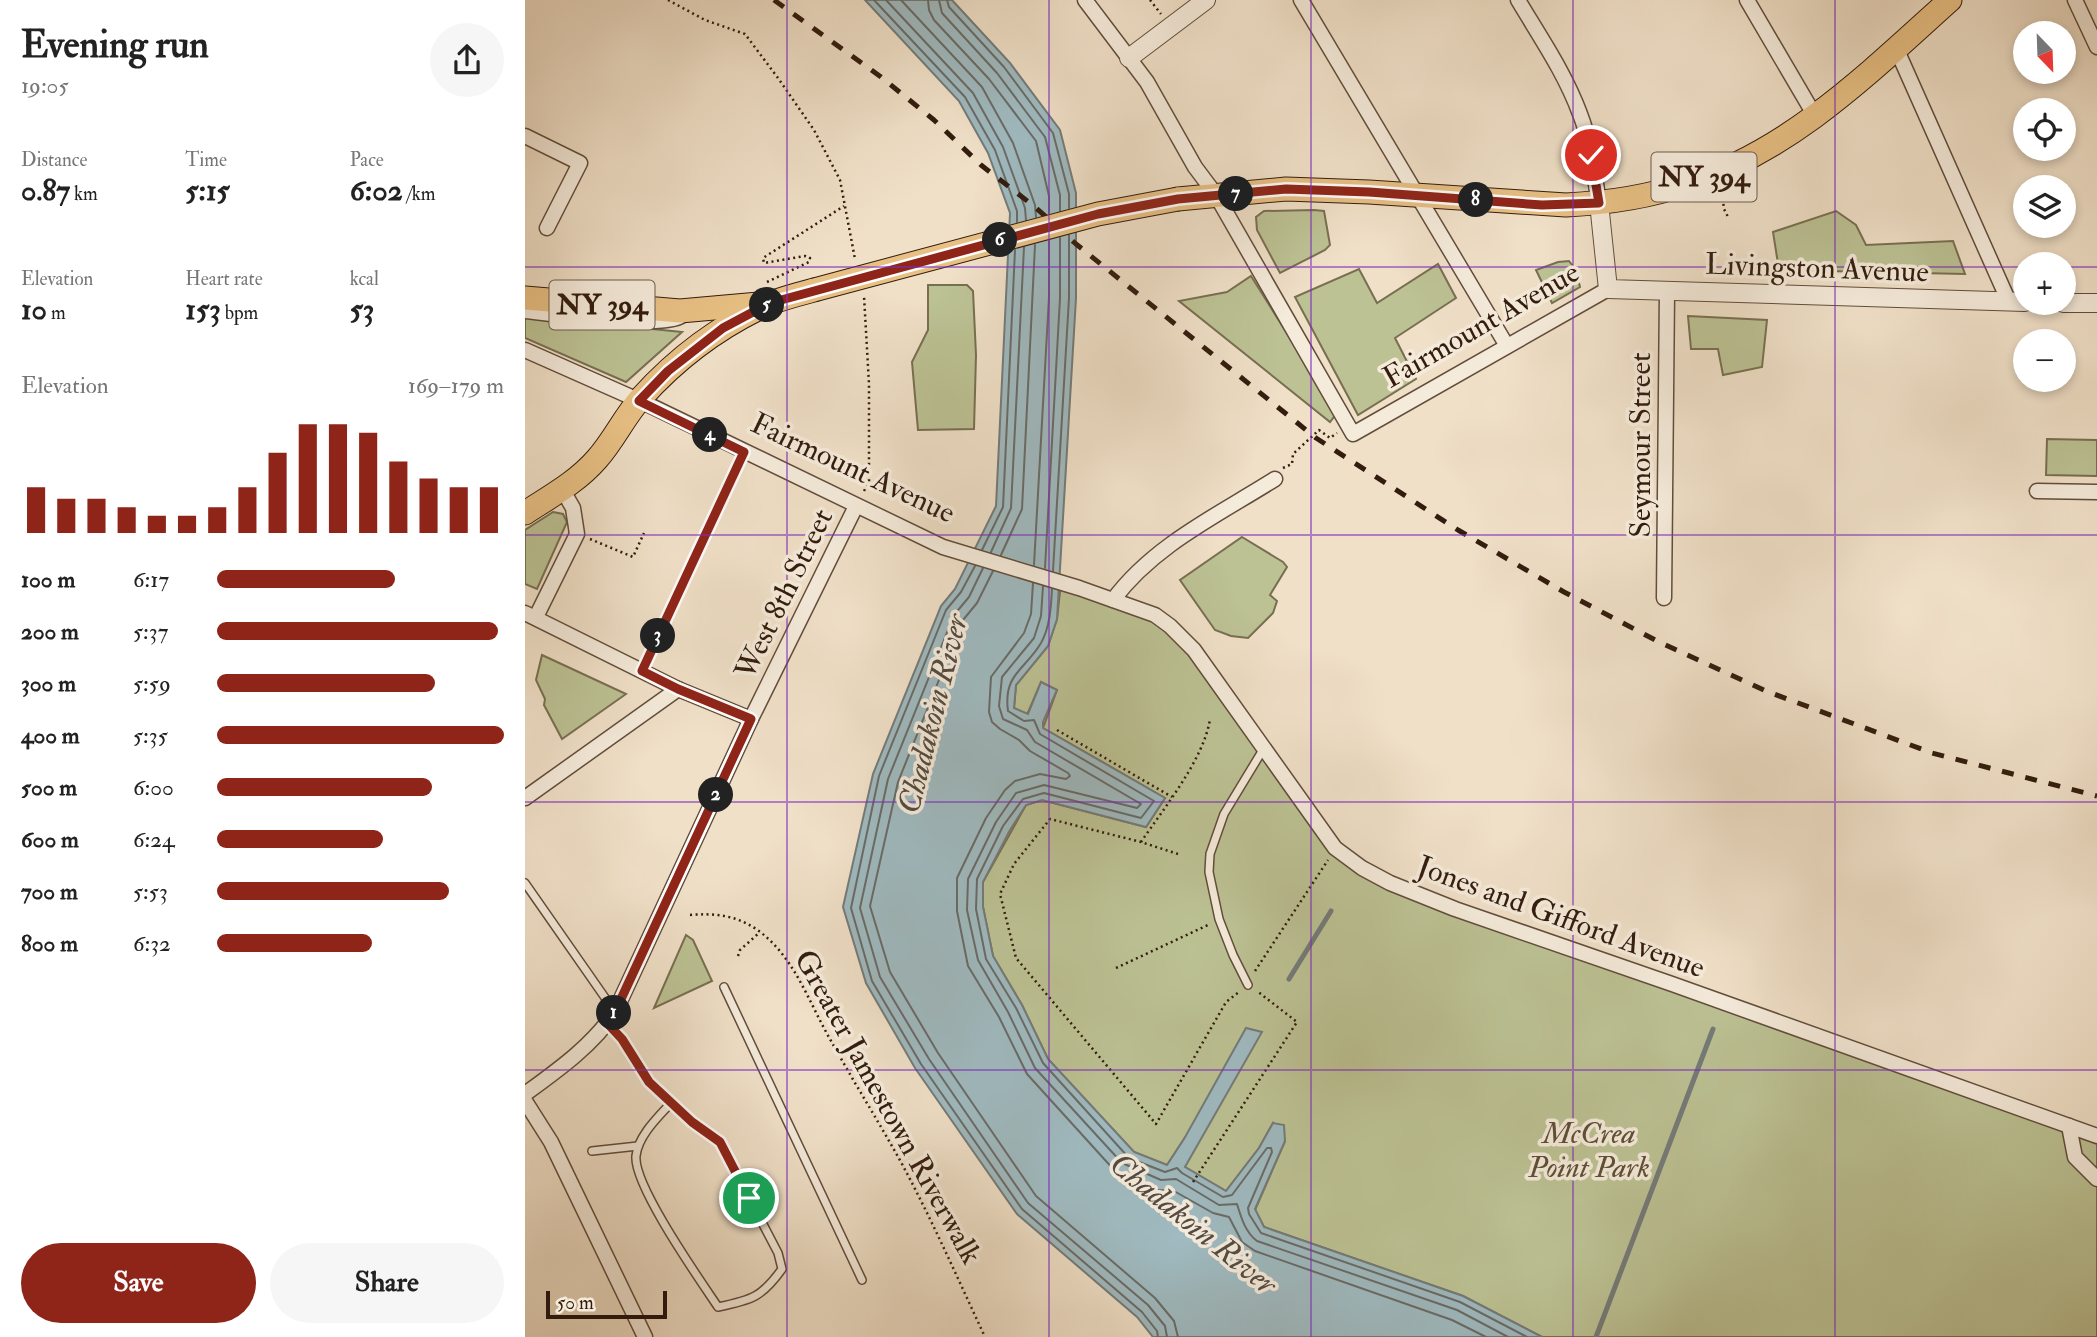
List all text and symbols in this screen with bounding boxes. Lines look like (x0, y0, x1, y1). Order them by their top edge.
text: Evening run (21, 21, 209, 69)
north arrow (2013, 21, 2075, 84)
map controls (2013, 21, 2076, 392)
button: share (430, 23, 504, 97)
text: 19:05 (21, 71, 69, 100)
button: locate (2013, 98, 2076, 161)
pin (1561, 125, 1621, 185)
icon: check (1572, 136, 1610, 174)
text: Distance (21, 148, 87, 172)
text: Time (185, 148, 227, 172)
text: Pace (350, 148, 384, 172)
road number: NY 394 (1651, 152, 1757, 202)
text: 0.87 (21, 172, 70, 209)
text: 5:15 (185, 172, 230, 209)
text: 6:02 (350, 172, 403, 209)
button: layers (2013, 175, 2076, 238)
pin: 7 (1219, 176, 1253, 212)
text: 7 (1231, 181, 1240, 205)
text: km (70, 182, 98, 206)
text: /km (403, 182, 436, 206)
pin: 8 (1459, 182, 1493, 218)
text: 8 (1471, 187, 1480, 211)
pin: 6 (983, 222, 1017, 258)
text: 6 (995, 227, 1004, 251)
street label: Livingston Avenue (1705, 246, 1929, 290)
button: + (2013, 252, 2076, 315)
street label: Fairmount Avenue (1376, 254, 1586, 396)
text: Elevation (21, 267, 93, 291)
text: Heart rate (185, 267, 263, 291)
text: kcal (350, 267, 379, 291)
road number: NY 394 (549, 280, 655, 330)
pin: 5 (749, 288, 785, 322)
text: 10 (21, 291, 47, 328)
text: 153 (185, 291, 221, 328)
text: 53 (350, 291, 374, 328)
text: 5 (762, 292, 771, 316)
text: m (47, 301, 66, 325)
text: bpm (221, 301, 258, 325)
button: − (2013, 329, 2076, 392)
street label: Seymour Street (1622, 352, 1659, 538)
text: Elevation (21, 371, 109, 400)
text: 169–179 m (408, 371, 504, 400)
street label: Fairmount Avenue (745, 405, 961, 531)
pin: 4 (693, 418, 727, 452)
text: 4 (704, 422, 715, 446)
street label: West 8th Street (726, 503, 841, 686)
text: 100 m (21, 565, 75, 594)
text: 6:17 (133, 565, 169, 594)
water label: Chadakoin River (889, 608, 978, 818)
text: 200 m (21, 617, 79, 646)
text: 5:37 (133, 617, 168, 646)
pin: 3 (641, 618, 675, 654)
text: 3 (654, 623, 661, 647)
text: 300 m (21, 669, 76, 698)
text: 5:59 (133, 669, 171, 698)
text: 400 m (21, 721, 80, 750)
text: 5:35 (133, 721, 168, 750)
text: 500 m (21, 773, 77, 802)
text: 6:00 (133, 773, 174, 802)
pin: 2 (699, 778, 733, 812)
text: 2 (711, 782, 720, 806)
text: 600 m (21, 825, 79, 854)
text: 6:24 (133, 825, 174, 854)
street label: Jones and Gifford Avenue (1411, 847, 1710, 986)
text: 700 m (21, 877, 78, 906)
text: 5:53 (133, 877, 168, 906)
text: 800 m (21, 929, 78, 958)
text: 6:32 (133, 929, 171, 958)
street label: Greater Jamestown Riverwalk (786, 943, 990, 1271)
pin: 1 (597, 996, 631, 1030)
text: 1 (610, 1000, 617, 1024)
park label: McCrea Point Park (1527, 1115, 1650, 1186)
water label: Chadakoin River (1101, 1144, 1286, 1305)
pin (719, 1168, 779, 1228)
icon: arrive (730, 1179, 768, 1217)
button: Save (21, 1243, 256, 1323)
button: Share (270, 1243, 504, 1323)
scale bar (546, 1288, 667, 1320)
text: 50 m (557, 1291, 594, 1315)

